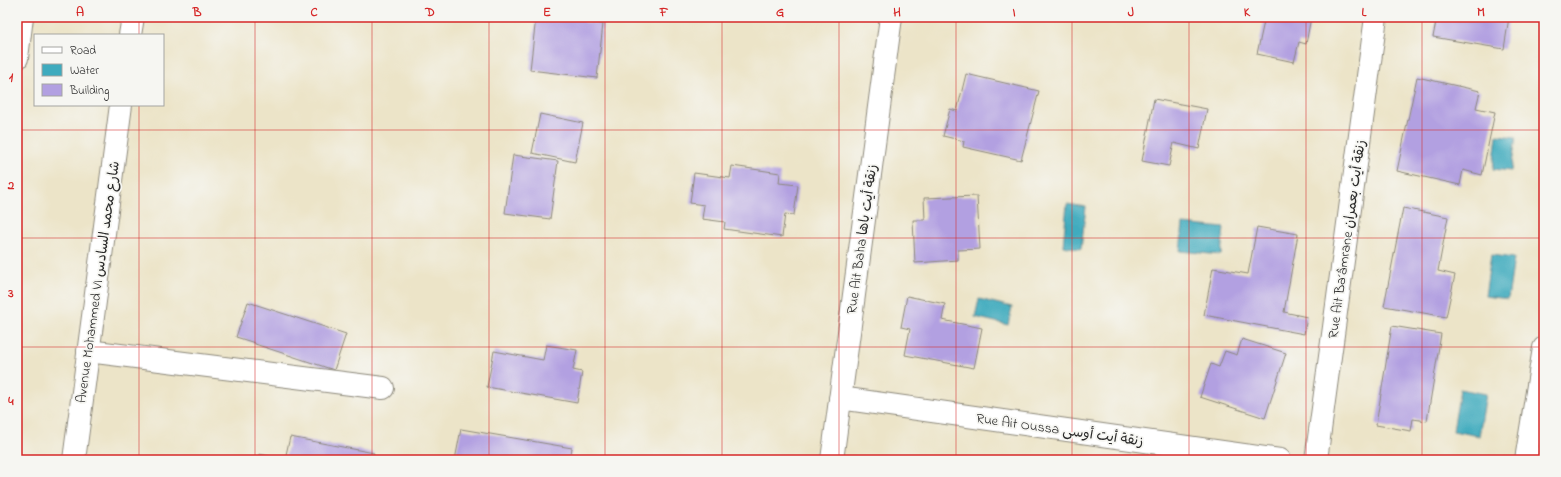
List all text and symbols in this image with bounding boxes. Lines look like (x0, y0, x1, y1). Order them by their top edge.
text: A (76, 3, 84, 22)
text: B (192, 3, 202, 22)
text: C (310, 3, 318, 22)
text: D (424, 3, 435, 22)
text: E (543, 3, 551, 22)
text: F (659, 3, 669, 22)
text: G (776, 3, 784, 22)
text: H (893, 3, 901, 22)
text: I (1012, 3, 1016, 22)
text: J (1128, 3, 1134, 22)
text: K (1244, 3, 1251, 22)
text: L (1362, 3, 1368, 22)
text: M (1477, 3, 1485, 22)
legend (34, 34, 164, 106)
text: Road (70, 42, 96, 60)
text: Water (70, 62, 99, 80)
text: 1 (9, 68, 14, 87)
text: Building (69, 82, 109, 101)
street label: Rue Ait Ba´âmrane زنقة أيت بعمران (1323, 138, 1372, 340)
street label: Avenue Mohammed VI شارع محمد السادس (71, 160, 126, 405)
street label: Rue Ait Baha زنقة أيت باها (842, 163, 883, 315)
text: 2 (7, 176, 15, 195)
text: 3 (7, 284, 14, 303)
text: 4 (7, 392, 14, 411)
street label: Rue Ait Oussa زنقة أيت أوسى (975, 408, 1145, 453)

